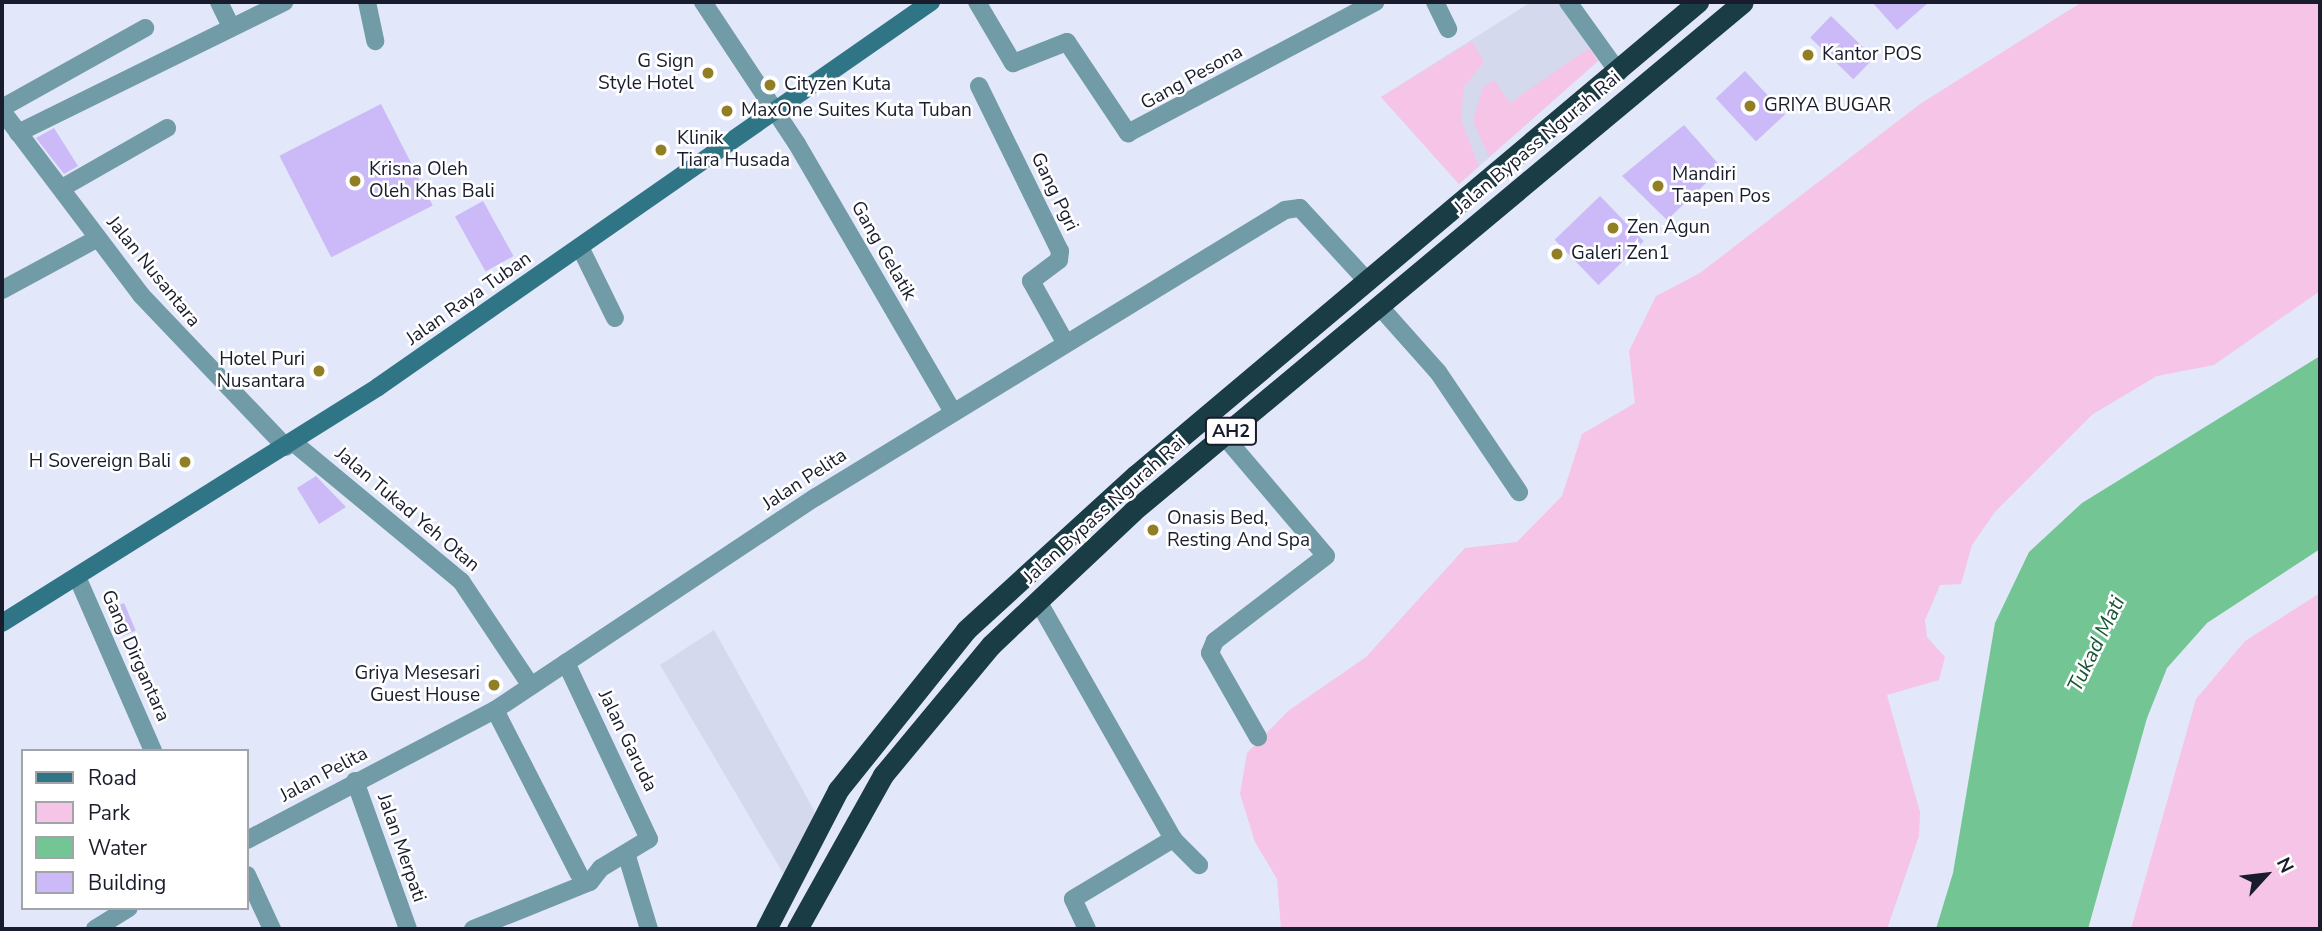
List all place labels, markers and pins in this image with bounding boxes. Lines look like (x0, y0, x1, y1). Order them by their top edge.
place label: Kantor POS (1822, 44, 1922, 66)
marker: Kantor POS (1800, 47, 1816, 63)
place label: G Sign Style Hotel (598, 51, 694, 95)
marker: G Sign Style Hotel (700, 65, 716, 81)
place label: Cityzen Kuta (784, 74, 891, 96)
marker: Cityzen Kuta (762, 77, 778, 93)
place label: GRIYA BUGAR (1764, 95, 1891, 117)
marker: GRIYA BUGAR (1742, 98, 1758, 114)
place label: MaxOne Suites Kuta Tuban (741, 100, 972, 122)
marker: MaxOne Suites Kuta Tuban (719, 103, 735, 119)
place label: Klinik Tiara Husada (677, 128, 790, 172)
marker: Klinik Tiara Husada (651, 140, 671, 160)
place label: Krisna Oleh Oleh Khas Bali (369, 159, 495, 203)
place label: Mandiri Taapen Pos (1672, 164, 1770, 208)
marker: Krisna Oleh Oleh Khas Bali (347, 173, 363, 189)
marker: Mandiri Taapen Pos (1650, 178, 1666, 194)
place label: Zen Agun (1627, 217, 1710, 239)
marker: Zen Agun (1605, 220, 1621, 236)
place label: Galeri Zen1 (1571, 243, 1670, 265)
marker: Galeri Zen1 (1549, 246, 1565, 262)
place label: Hotel Puri Nusantara (217, 349, 305, 393)
marker: Hotel Puri Nusantara (311, 363, 327, 379)
place label: H Sovereign Bali (29, 451, 171, 473)
marker: H Sovereign Bali (177, 454, 193, 470)
place label: Onasis Bed, Resting And Spa (1167, 508, 1310, 552)
marker: Onasis Bed, Resting And Spa (1145, 522, 1161, 538)
place label: Griya Mesesari Guest House (354, 663, 480, 707)
marker: Griya Mesesari Guest House (486, 677, 502, 693)

